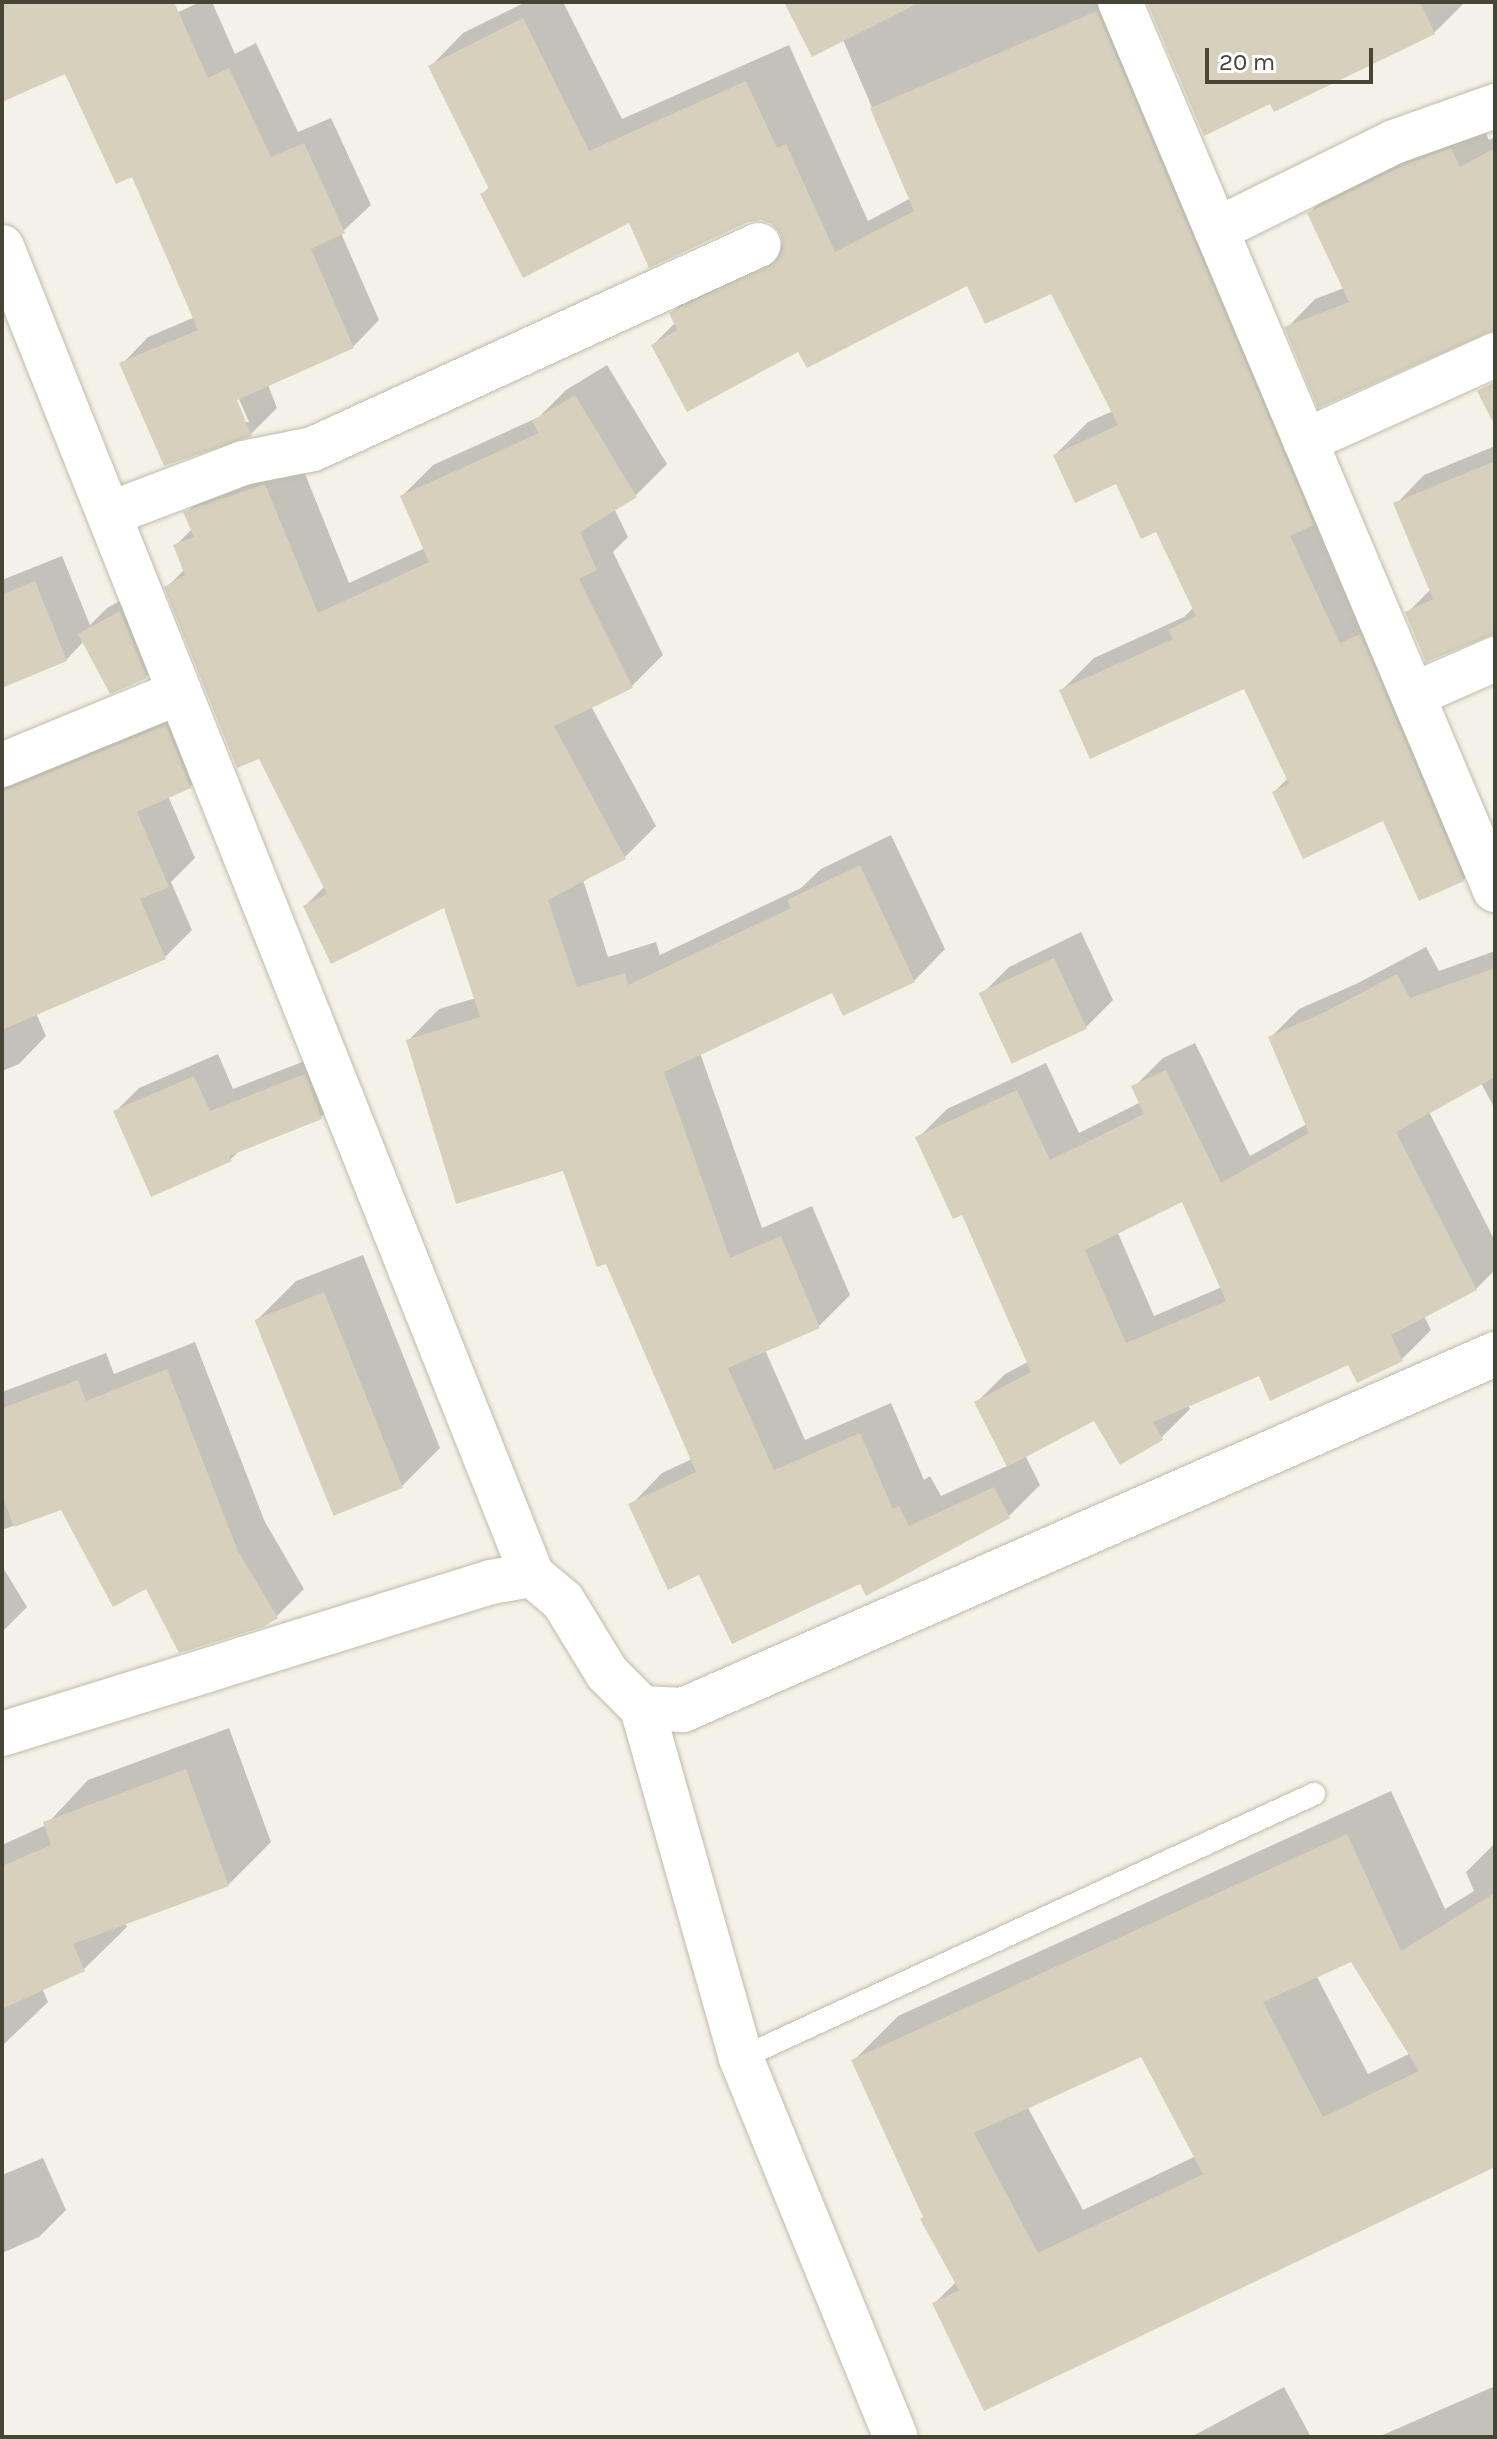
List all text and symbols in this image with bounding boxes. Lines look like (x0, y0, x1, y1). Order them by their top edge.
scale bar (1209, 32, 1377, 82)
text: 20 m (1219, 48, 1275, 76)

